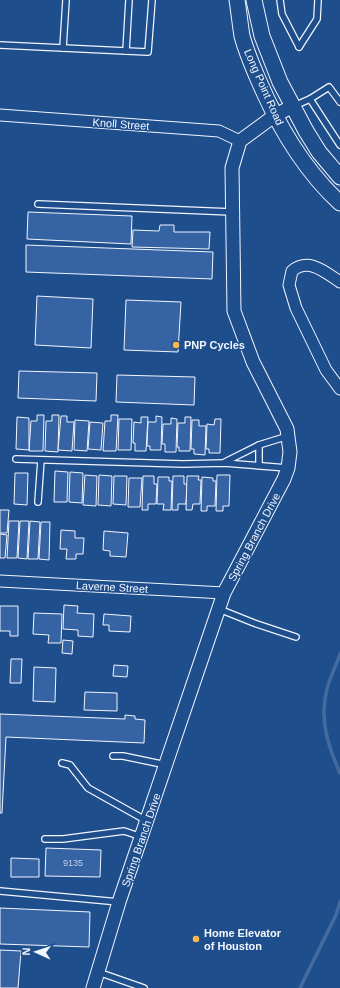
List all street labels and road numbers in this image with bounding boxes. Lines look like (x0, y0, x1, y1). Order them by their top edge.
street label: Long Point Road (242, 47, 286, 127)
street label: Knoll Street (92, 116, 150, 132)
street label: Spring Branch Drive (226, 491, 282, 583)
street label: Laverne Street (76, 579, 148, 595)
street label: Spring Branch Drive (119, 792, 163, 888)

